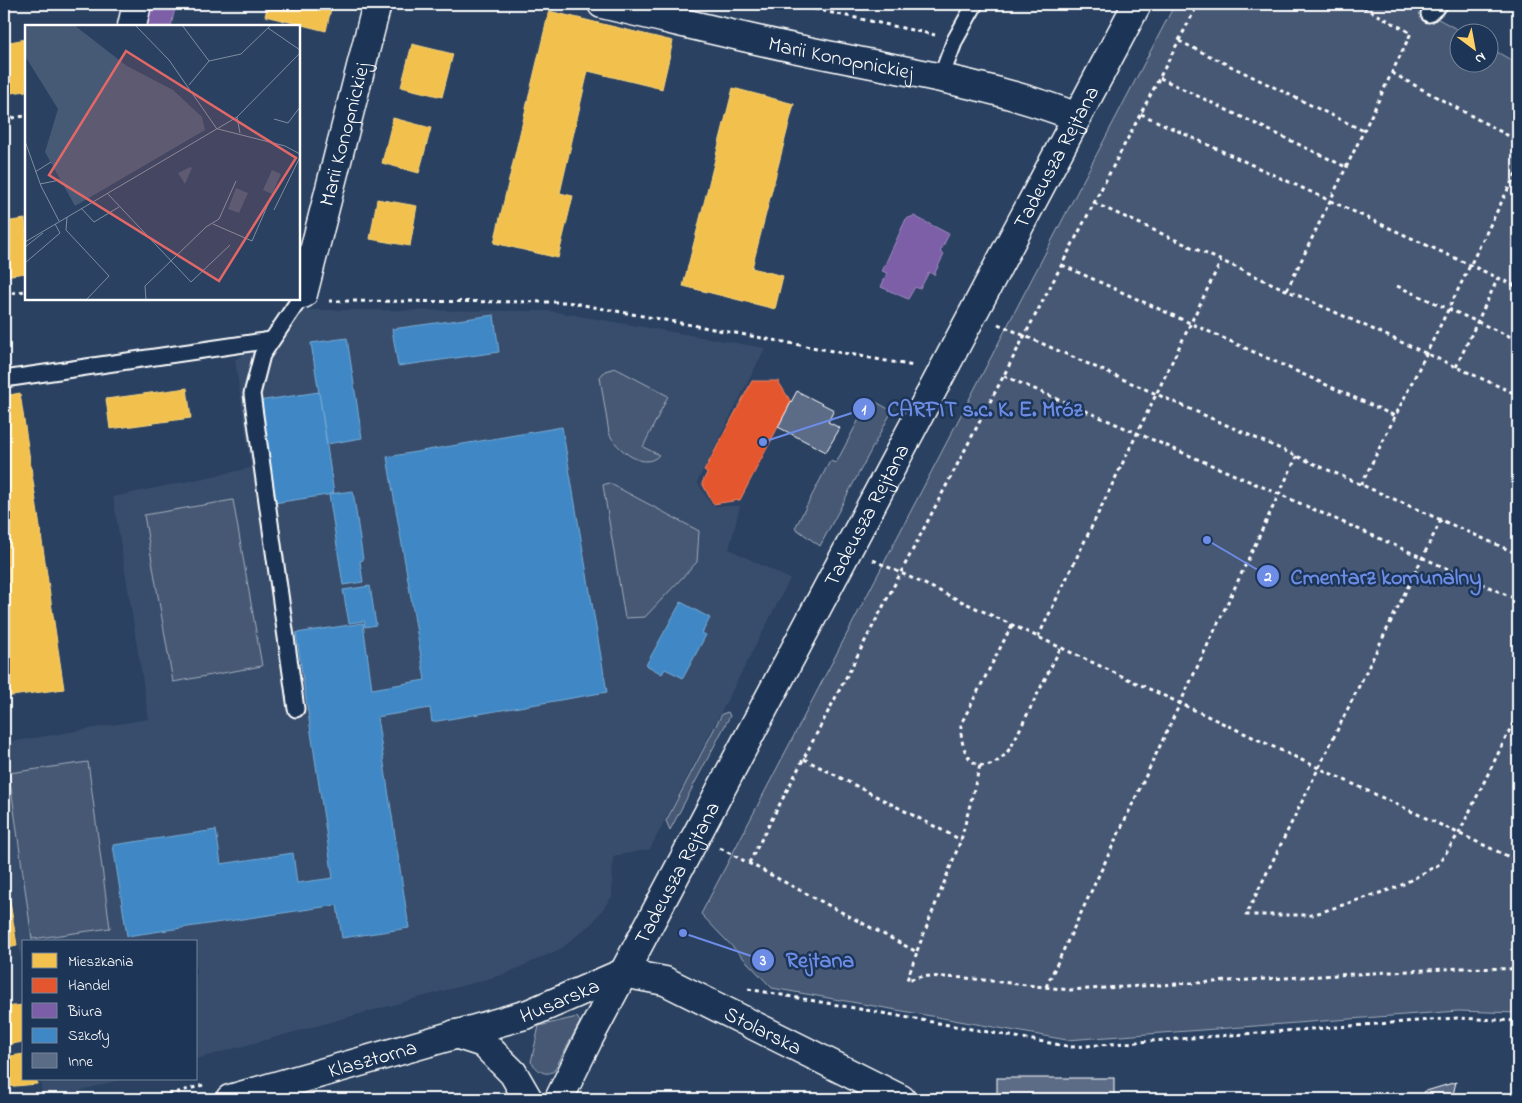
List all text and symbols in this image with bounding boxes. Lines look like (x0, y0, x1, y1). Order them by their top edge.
north arrow (1450, 22, 1500, 72)
inset map (25, 25, 300, 300)
street label: Marii Konopnickiej (765, 30, 917, 89)
text: N (1471, 46, 1490, 69)
street label: Marii Konopnickiej (313, 59, 379, 210)
street label: Tadeusza Rejtana (1007, 81, 1108, 235)
callout: CARFIT s.c. K. E. Mróz (852, 390, 1092, 427)
text: CARFIT s.c. K. E. Mróz (887, 395, 1084, 427)
text: 1 (862, 399, 867, 421)
street label: Tadeusza Rejtana (818, 439, 918, 593)
callout: Cmentarz komunalny (1255, 558, 1491, 595)
text: Cmentarz komunalny (1291, 563, 1481, 596)
text: 2 (1263, 566, 1272, 588)
street label: Tadeusza Rejtana (628, 797, 729, 951)
legend (22, 940, 198, 1080)
callout: Rejtana (751, 941, 864, 978)
text: Rejtana (786, 946, 854, 978)
text: 3 (759, 950, 766, 972)
text: Mieszkania (68, 951, 133, 973)
street label: Husarska (517, 972, 605, 1033)
text: Handel (68, 975, 110, 997)
street label: Stolarska (718, 1000, 806, 1064)
text: Biura (67, 1001, 102, 1023)
text: Szkoły (68, 1025, 110, 1048)
street label: Klasztorna (325, 1033, 421, 1087)
text: Inne (68, 1051, 93, 1073)

